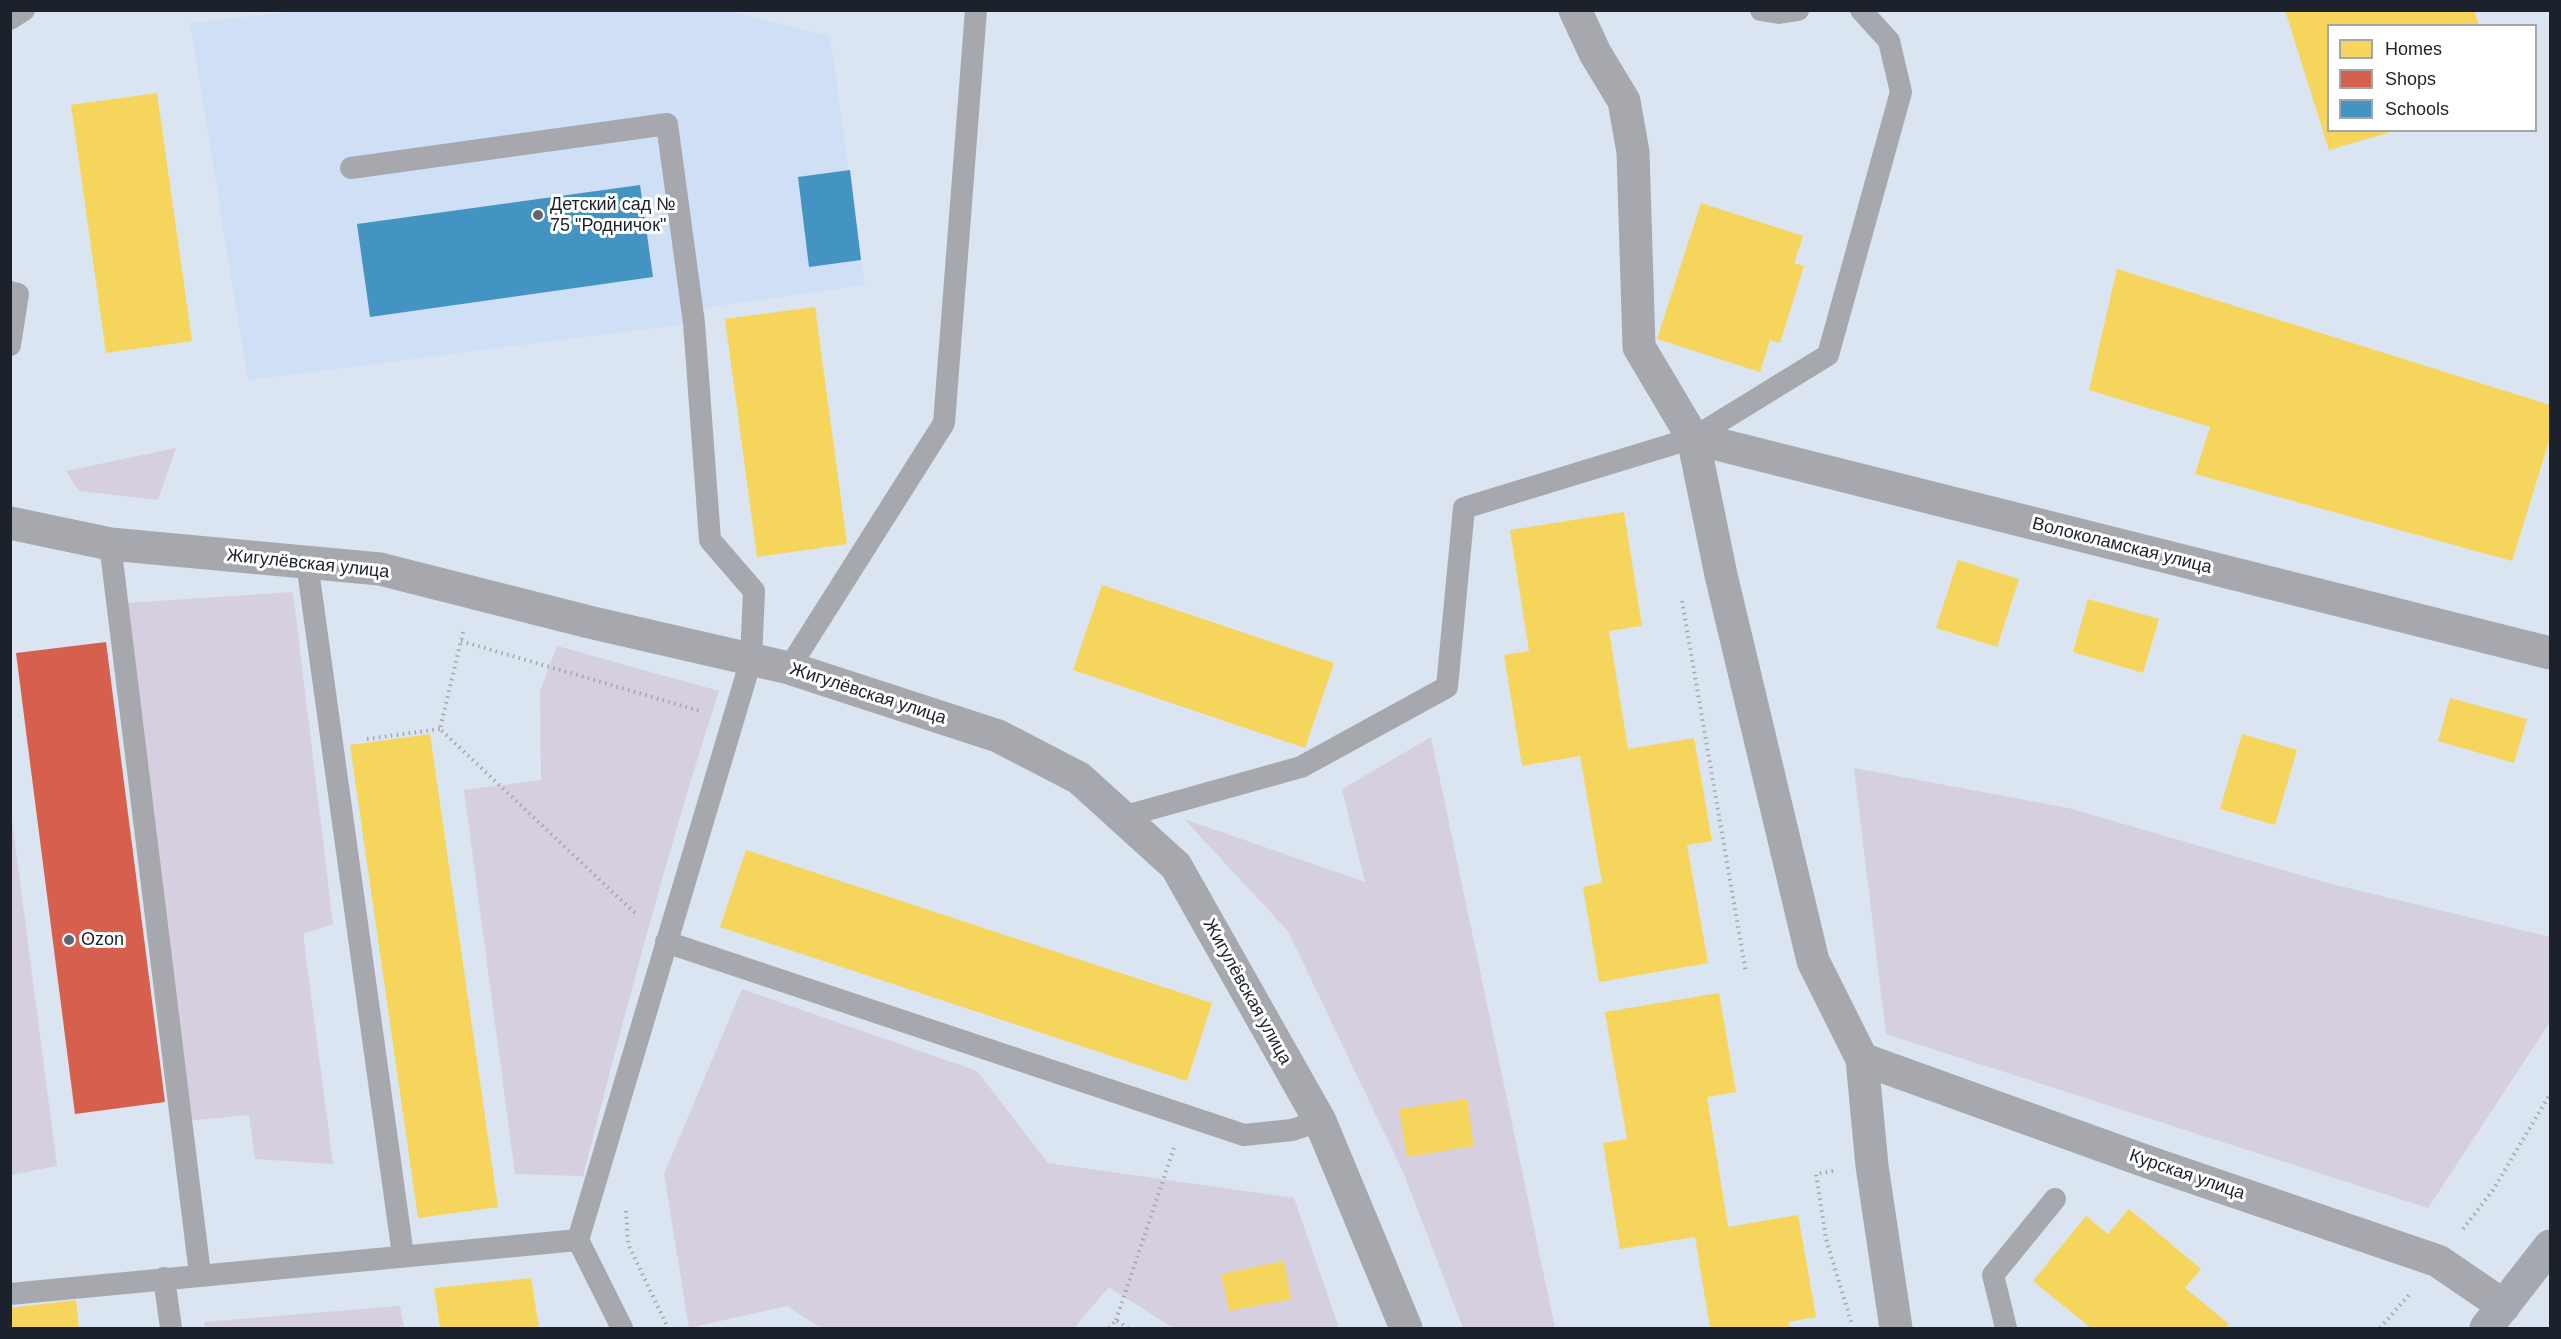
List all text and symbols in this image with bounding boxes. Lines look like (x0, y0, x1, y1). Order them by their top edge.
legend (2327, 24, 2537, 132)
text: Homes (2385, 39, 2442, 59)
text: Shops (2385, 69, 2436, 89)
text: Schools (2385, 99, 2449, 119)
place label: Детский сад № 75 "Родничок" (550, 194, 675, 236)
marker: Детский сад № 75 "Родничок" (531, 208, 545, 222)
street label: Волоколамская улица (2030, 513, 2214, 579)
street label: Жигулёвская улица (226, 545, 390, 583)
street label: Жигулёвская улица (787, 659, 949, 729)
street label: Жигулёвская улица (1198, 915, 1296, 1069)
place label: Ozon (81, 929, 124, 951)
marker: Ozon (62, 933, 76, 947)
street label: Курская улица (2126, 1145, 2248, 1205)

